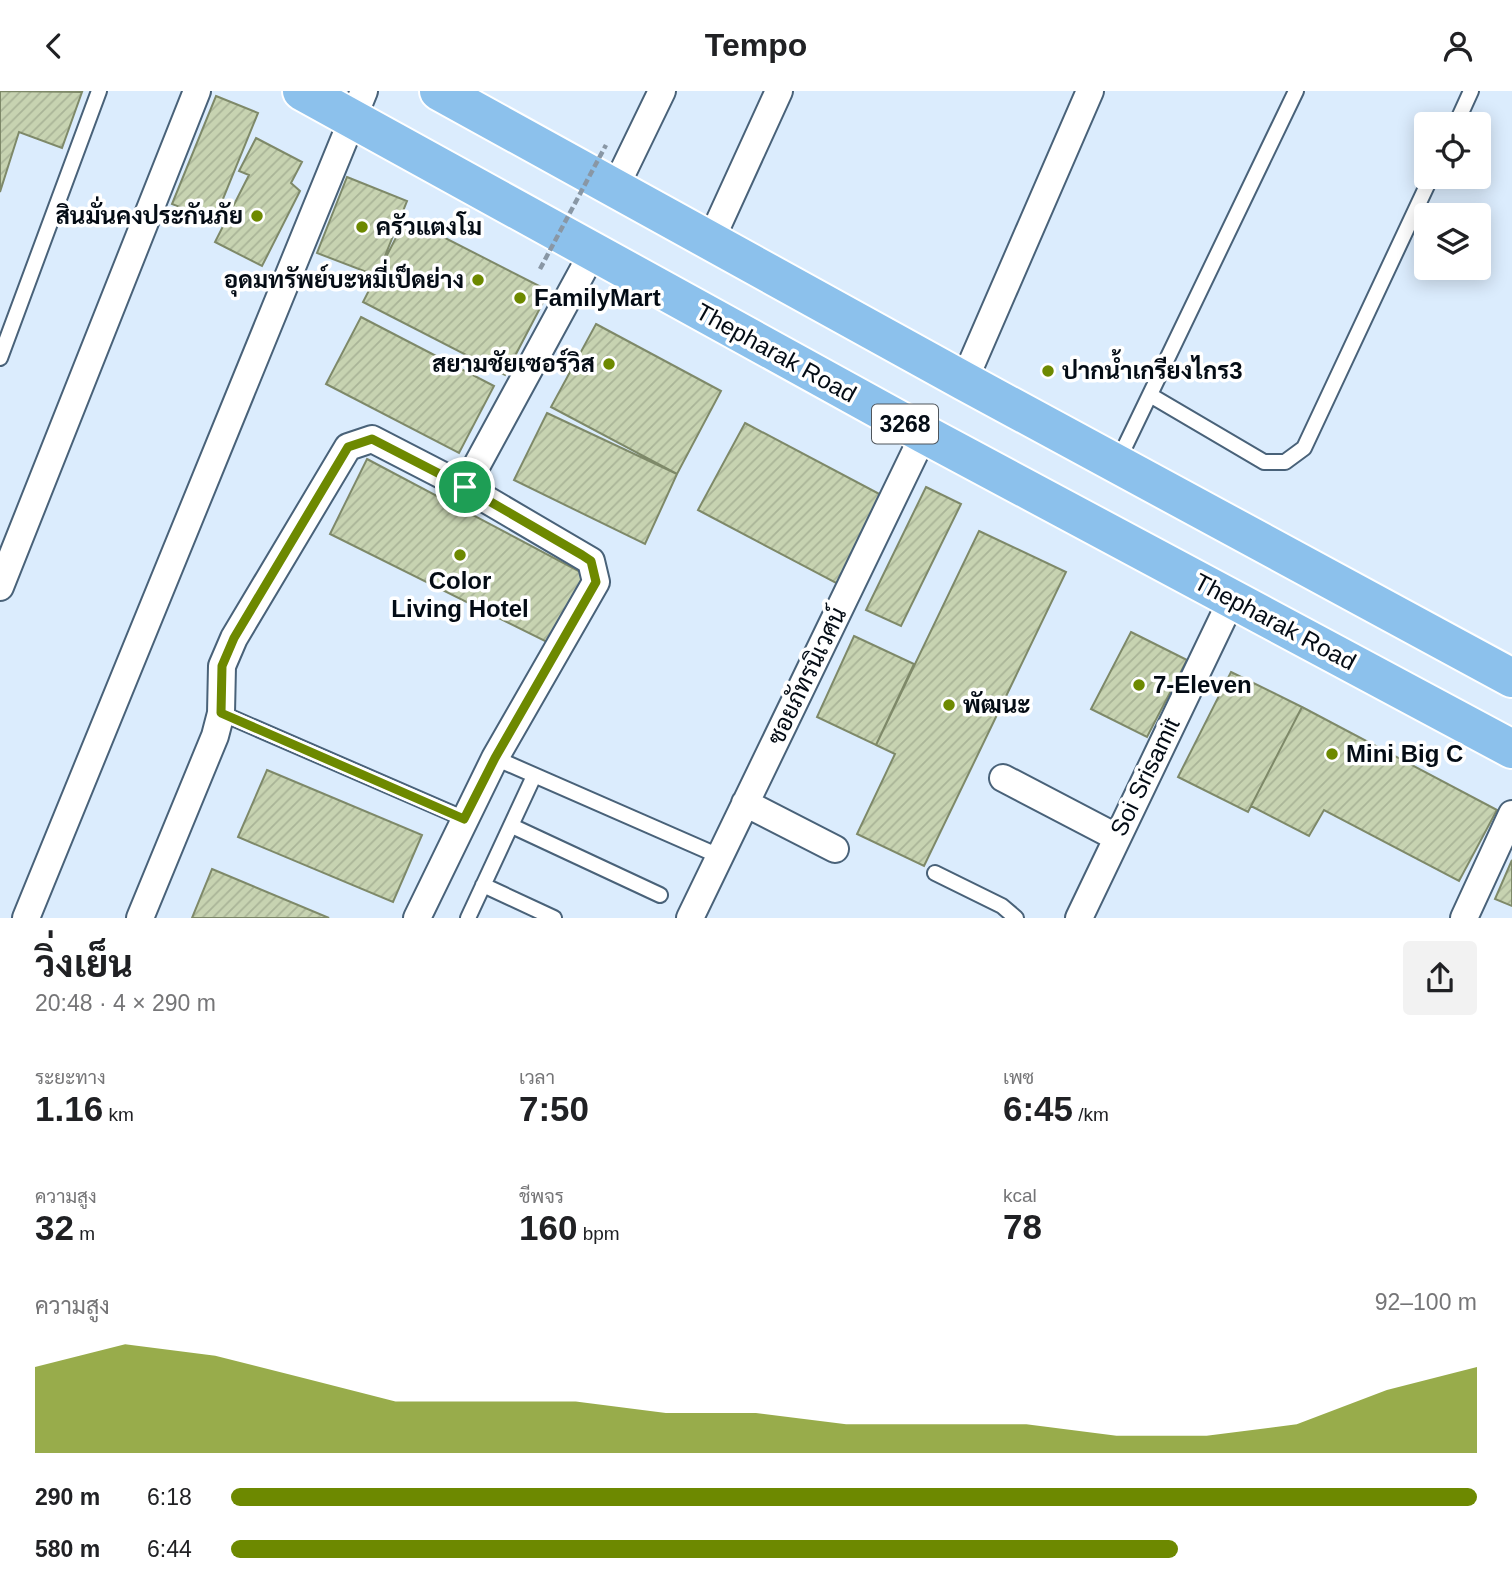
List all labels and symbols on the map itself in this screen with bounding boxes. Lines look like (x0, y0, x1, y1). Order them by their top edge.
place label: สินมั่นคงประกันภัย (55, 196, 243, 229)
marker: สินมั่นคงประกันภัย (249, 208, 265, 224)
place label: ครัวแตงโม (376, 211, 482, 240)
marker: ครัวแตงโม (354, 219, 370, 235)
place label: อุดมทรัพย์บะหมี่เป็ดย่าง (224, 259, 464, 297)
marker: อุดมทรัพย์บะหมี่เป็ดย่าง (470, 272, 486, 288)
place label: FamilyMart (534, 284, 661, 311)
marker: FamilyMart (512, 290, 528, 306)
street label: Thepharak Road (692, 297, 861, 408)
place label: สยามชัยเซอร์วิส (432, 348, 595, 377)
place label: ปากน้ำเกรียงไกร3 (1062, 349, 1243, 384)
marker: สยามชัยเซอร์วิส (601, 356, 617, 372)
marker: ปากน้ำเกรียงไกร3 (1040, 363, 1056, 379)
road number: 3268 (872, 405, 938, 443)
pin (435, 457, 495, 517)
marker: Color Living Hotel (452, 547, 468, 563)
place label: Color Living Hotel (391, 567, 529, 622)
street label: Thepharak Road (1190, 568, 1360, 675)
street label: ซอยภัทรนิเวศน์ (760, 602, 851, 749)
place label: 7-Eleven (1153, 671, 1252, 698)
marker: 7-Eleven (1131, 677, 1147, 693)
place label: พัฒนะ (963, 690, 1031, 718)
marker: พัฒนะ (941, 697, 957, 713)
street label: Soi Srisamit (1104, 713, 1185, 840)
place label: Mini Big C (1346, 740, 1463, 767)
marker: Mini Big C (1324, 746, 1340, 762)

